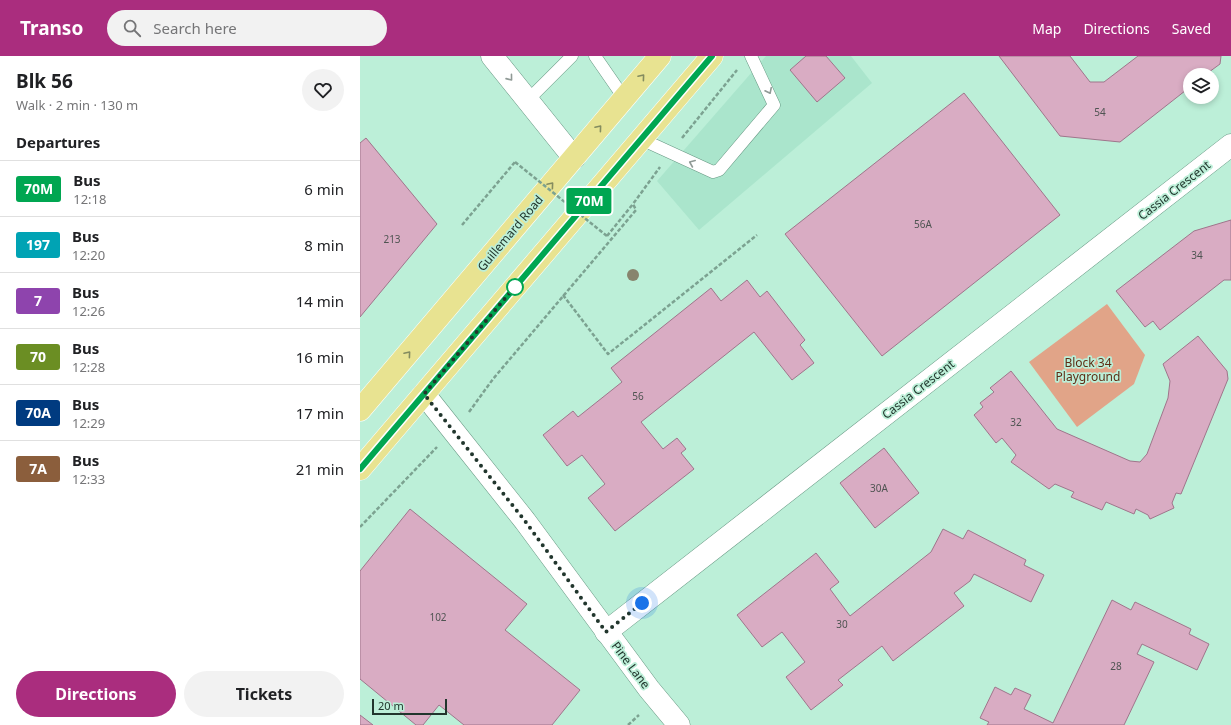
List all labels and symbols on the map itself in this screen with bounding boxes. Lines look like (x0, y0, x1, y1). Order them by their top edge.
one-way arrow (506, 73, 513, 81)
one-way arrow (638, 74, 645, 82)
one-way arrow (764, 87, 772, 94)
house number: 54 (1094, 105, 1106, 119)
one-way arrow (595, 125, 602, 133)
street label: Cassia Crescent (1134, 156, 1214, 224)
one-way arrow (689, 160, 696, 168)
one-way arrow (547, 182, 554, 189)
line badge: 70M (566, 188, 612, 214)
street label: Guillemard Road (473, 191, 547, 275)
house number: 56A (914, 217, 933, 231)
house number: 213 (383, 232, 401, 246)
house number: 34 (1191, 248, 1203, 262)
unlabelled marker (506, 278, 524, 296)
one-way arrow (403, 351, 410, 359)
park label: Block 34 Playground (1056, 354, 1120, 385)
street label: Cassia Crescent (878, 355, 958, 423)
house number: 56 (632, 389, 644, 403)
house number: 32 (1010, 415, 1022, 429)
house number: 30A (870, 481, 889, 495)
your location (632, 593, 652, 613)
house number: 102 (429, 610, 447, 624)
house number: 30 (836, 617, 848, 631)
street label: Pine Lane (608, 638, 654, 692)
house number: 28 (1110, 659, 1122, 673)
scale bar (372, 697, 447, 716)

